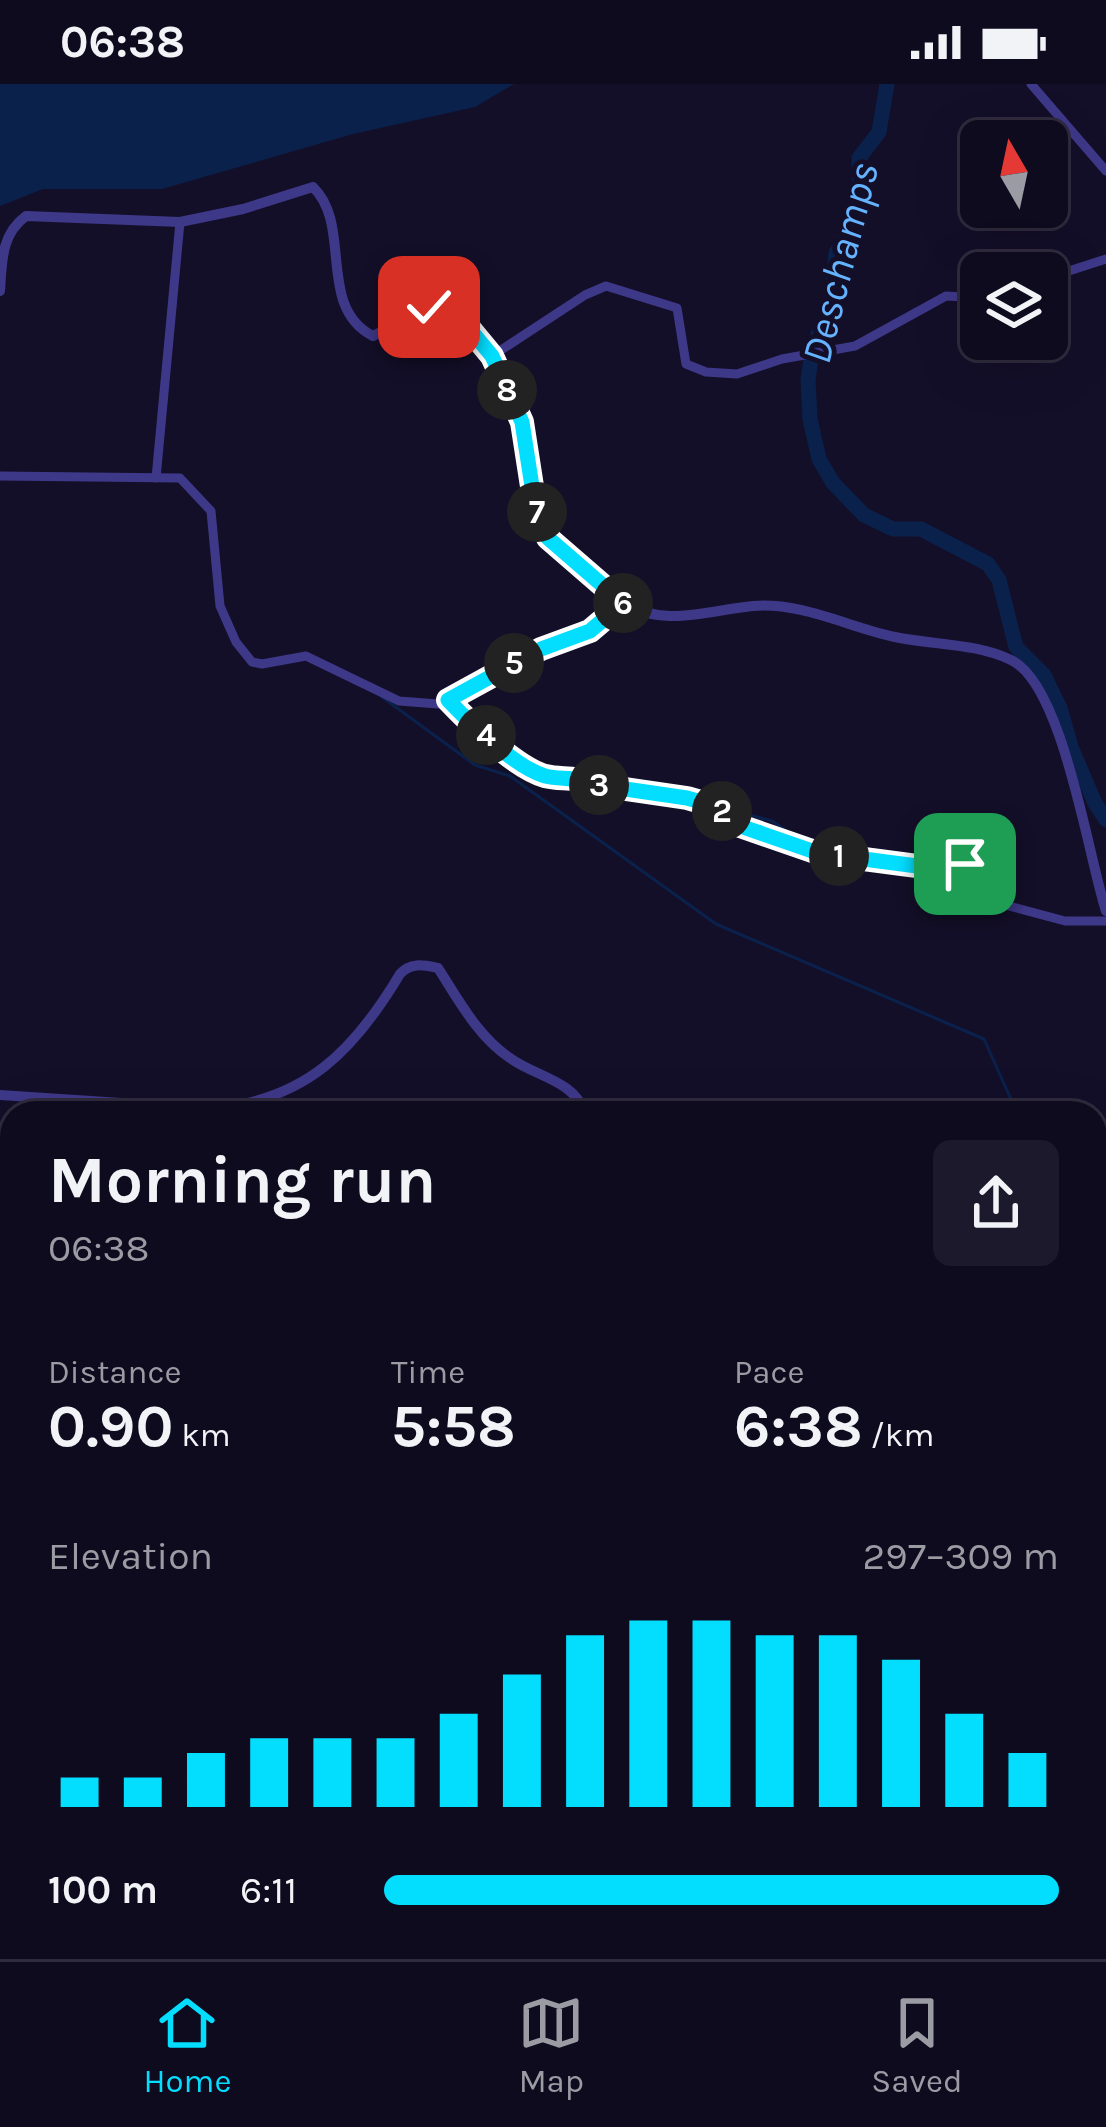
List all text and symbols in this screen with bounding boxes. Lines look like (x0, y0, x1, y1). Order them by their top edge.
text: 06:38 (60, 16, 185, 68)
north arrow (960, 120, 1068, 228)
map controls (960, 120, 1068, 360)
water label: Deschamps (791, 157, 889, 369)
button: layers (960, 252, 1068, 360)
pin (378, 256, 480, 358)
icon: check (396, 274, 462, 340)
pin: 8 (477, 360, 537, 420)
text: 8 (496, 371, 518, 409)
pin: 7 (507, 482, 567, 542)
text: 7 (529, 493, 545, 531)
pin: 6 (593, 573, 653, 633)
text: 6 (613, 584, 633, 622)
pin: 5 (484, 633, 544, 693)
text: 5 (504, 644, 524, 682)
pin: 4 (456, 705, 516, 765)
text: 4 (476, 716, 496, 754)
pin: 3 (569, 755, 629, 815)
text: 3 (589, 766, 609, 804)
pin: 2 (692, 781, 752, 841)
text: 2 (712, 792, 732, 830)
pin (914, 813, 1016, 915)
pin: 1 (809, 826, 869, 886)
icon: arrive (932, 831, 998, 897)
text: 1 (833, 837, 845, 875)
button: share (933, 1140, 1059, 1266)
text: Morning run (48, 1141, 436, 1219)
text: 06:38 (48, 1225, 149, 1271)
text: Distance (48, 1353, 181, 1391)
text: Time (391, 1353, 465, 1391)
text: Pace (734, 1353, 804, 1391)
text: 0.90 (48, 1391, 173, 1461)
text: 5:58 (391, 1391, 516, 1461)
text: 6:38 (734, 1391, 863, 1461)
text: km (173, 1416, 231, 1454)
text: /km (863, 1416, 934, 1454)
text: Elevation (48, 1533, 213, 1579)
text: 297–309 m (862, 1533, 1059, 1579)
text: 100 m (48, 1867, 158, 1913)
text: 6:11 (240, 1867, 297, 1913)
tab: Home (143, 1990, 231, 2100)
tab: Map (518, 1990, 584, 2100)
tab: Saved (871, 1990, 963, 2100)

